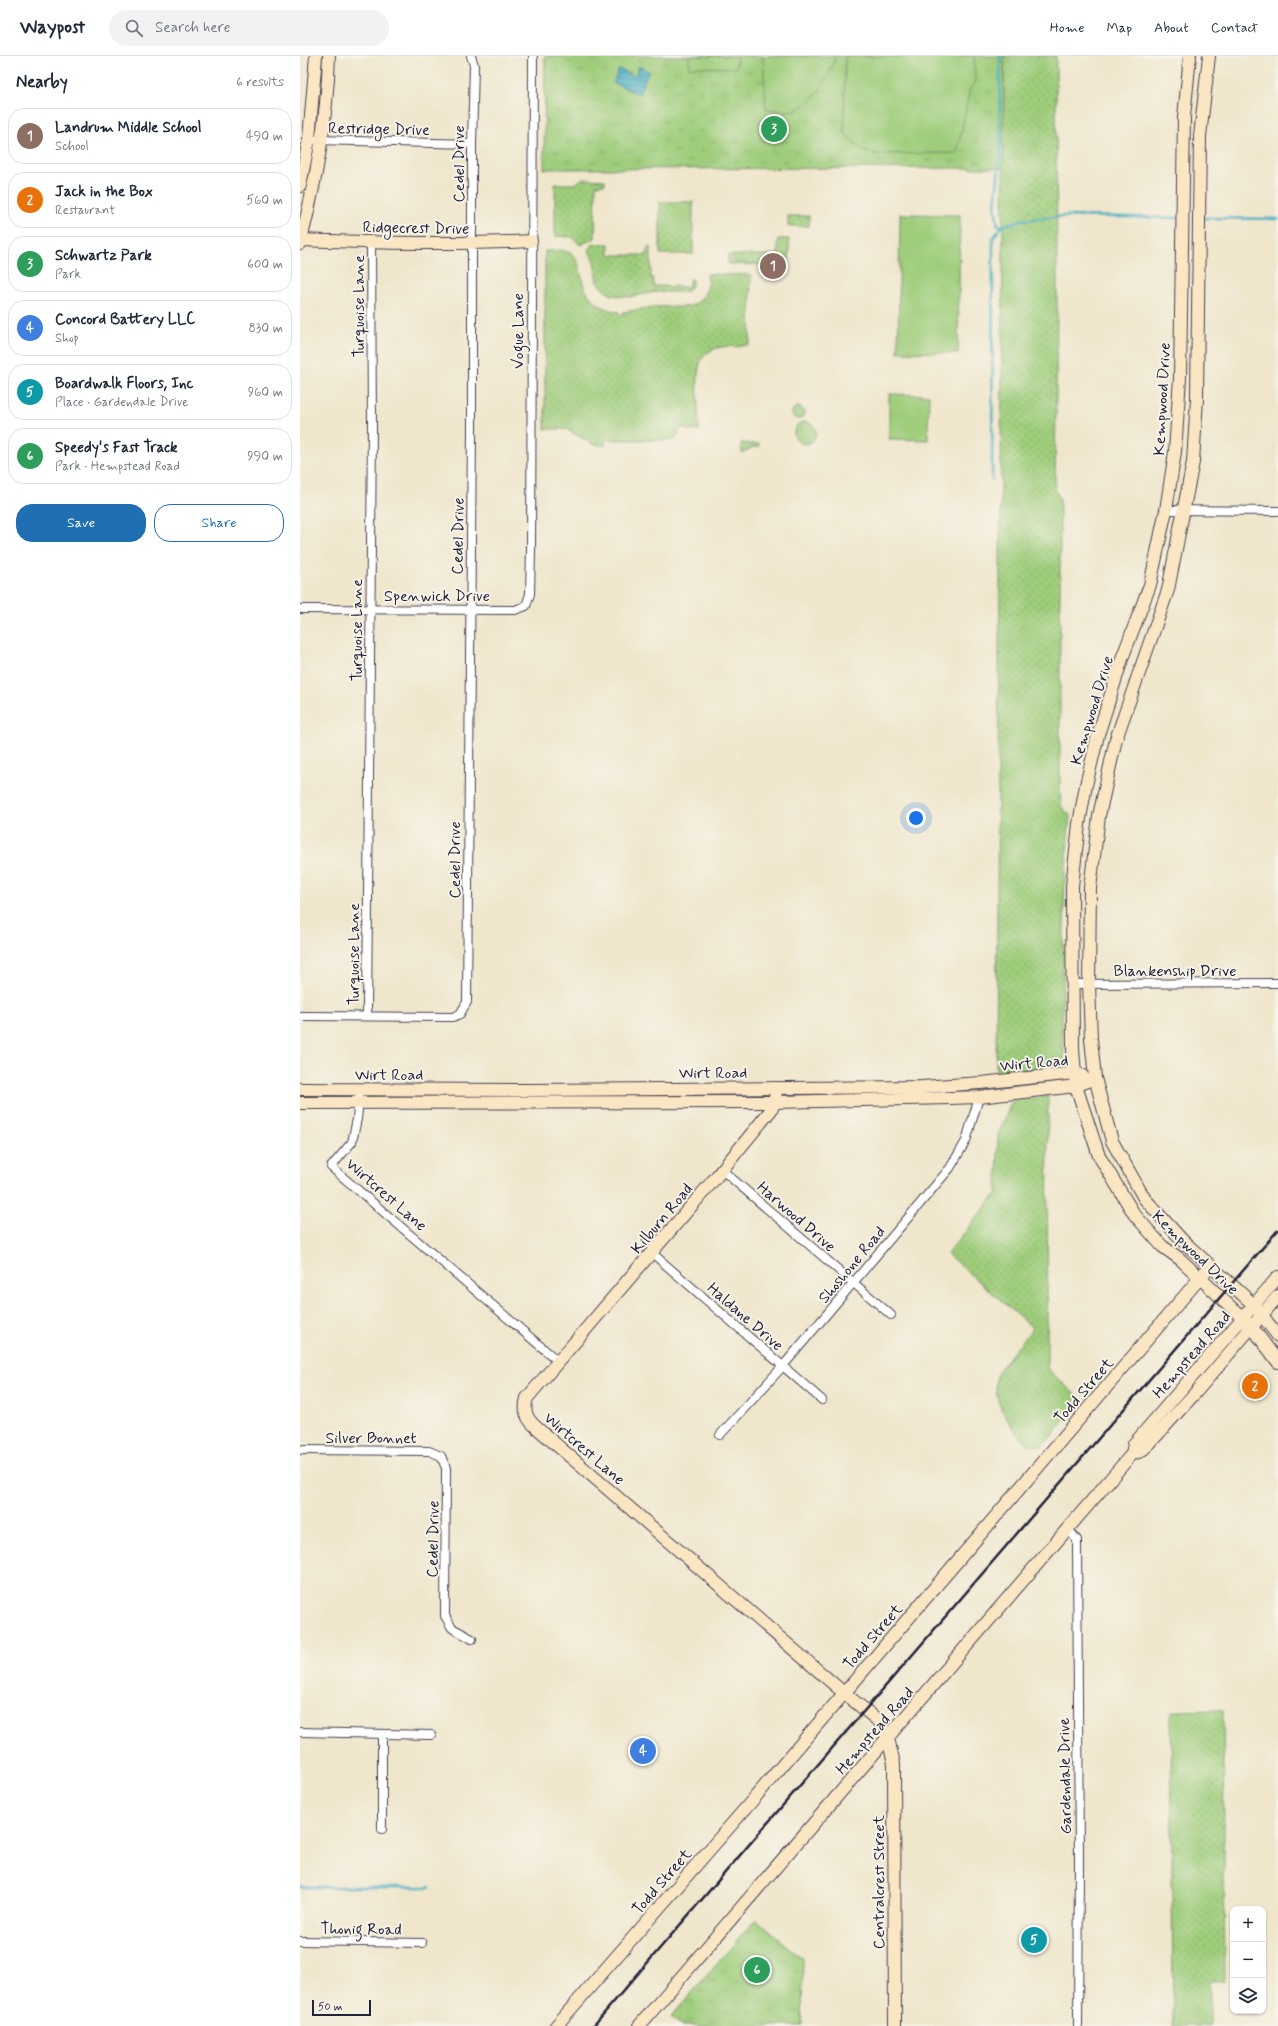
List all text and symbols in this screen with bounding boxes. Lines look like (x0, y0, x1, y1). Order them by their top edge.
search box (109, 10, 389, 46)
text: Waypost (20, 15, 85, 40)
icon: search (123, 17, 145, 39)
text: Search here (155, 18, 231, 38)
text: Home (1050, 19, 1084, 37)
text: Map (1106, 19, 1132, 37)
text: About (1154, 19, 1189, 37)
text: Contact (1211, 19, 1258, 37)
text: Nearby (16, 71, 68, 93)
text: 6 results (236, 74, 284, 91)
pin: 3 (761, 114, 787, 144)
text: Landrum Middle School (55, 118, 201, 138)
street label: Restridge Drive (328, 118, 430, 142)
street label: Cedel Drive (449, 125, 470, 203)
text: 1 (27, 128, 33, 145)
text: 490 m (246, 128, 283, 145)
text: School (55, 138, 89, 155)
text: Jack in the Box (55, 182, 153, 202)
text: 2 (27, 192, 33, 209)
text: 560 m (246, 192, 283, 209)
text: Restaurant (55, 202, 115, 219)
street label: Ridgecrest Drive (362, 217, 470, 241)
text: Schwartz Park (55, 246, 152, 266)
pin: 1 (760, 251, 786, 281)
street label: Turquoise Lane (349, 255, 370, 357)
text: 3 (27, 256, 33, 273)
text: 600 m (247, 256, 283, 273)
text: Park (55, 266, 81, 283)
street label: Vogue Lane (508, 293, 530, 369)
text: Concord Battery LLC (55, 310, 195, 330)
text: 4 (26, 320, 34, 337)
text: 830 m (248, 320, 283, 337)
text: Shop (55, 330, 79, 347)
street label: Kempwood Drive (1149, 342, 1176, 456)
text: Boardwalk Floors, Inc (55, 374, 194, 394)
text: 5 (26, 384, 34, 401)
text: 960 m (248, 384, 283, 401)
text: Place · Gardendale Drive (55, 394, 188, 411)
text: Speedy's Fast Track (55, 438, 178, 458)
text: 6 (27, 448, 33, 465)
text: 990 m (247, 448, 283, 465)
text: Park · Hempstead Road (55, 458, 180, 475)
street label: Cedel Drive (447, 497, 470, 575)
button: Save (16, 504, 146, 542)
button: Share (154, 504, 284, 542)
street label: Turquoise Lane (347, 579, 368, 681)
street label: Spenwick Drive (384, 586, 490, 607)
street label: Kempwood Drive (1066, 653, 1119, 768)
your location (906, 808, 926, 828)
street label: Cedel Drive (445, 821, 466, 899)
street label: Turquoise Lane (344, 903, 365, 1005)
street label: Blankenship Drive (1114, 961, 1236, 982)
street label: Wirt Road (999, 1050, 1069, 1077)
street label: Wirt Road (679, 1063, 747, 1084)
street label: Wirt Road (355, 1065, 423, 1086)
street label: Wirtcrest Lane (341, 1154, 431, 1236)
street label: Harwood Drive (752, 1177, 840, 1257)
street label: Kilburn Road (626, 1179, 698, 1259)
street label: Kempwood Drive (1147, 1206, 1243, 1300)
street label: Shoshone Road (814, 1222, 891, 1308)
street label: Haldane Drive (702, 1278, 788, 1356)
street label: Hempstead Road (1148, 1307, 1236, 1403)
street label: Todd Street (1050, 1353, 1119, 1428)
pin: 2 (1242, 1371, 1268, 1401)
street label: Wirtcrest Lane (539, 1408, 629, 1490)
street label: Silver Bonnet (326, 1428, 416, 1449)
street label: Cedel Drive (422, 1500, 445, 1578)
street label: Todd Street (839, 1599, 908, 1674)
street label: Hempstead Road (831, 1683, 919, 1779)
street label: Gardendale Drive (1054, 1717, 1077, 1835)
pin: 4 (630, 1736, 656, 1766)
street label: Centralcrest Street (869, 1814, 890, 1949)
street label: Todd Street (628, 1844, 697, 1919)
map controls (1230, 1906, 1266, 2014)
button: + (1230, 1906, 1266, 1942)
street label: Thonig Road (320, 1918, 402, 1942)
pin: 5 (1021, 1925, 1047, 1955)
button: − (1230, 1942, 1266, 1978)
pin: 6 (744, 1955, 770, 1985)
button: layers (1230, 1978, 1266, 2014)
scale bar (312, 1998, 371, 2017)
text: 50 m (318, 2000, 343, 2014)

